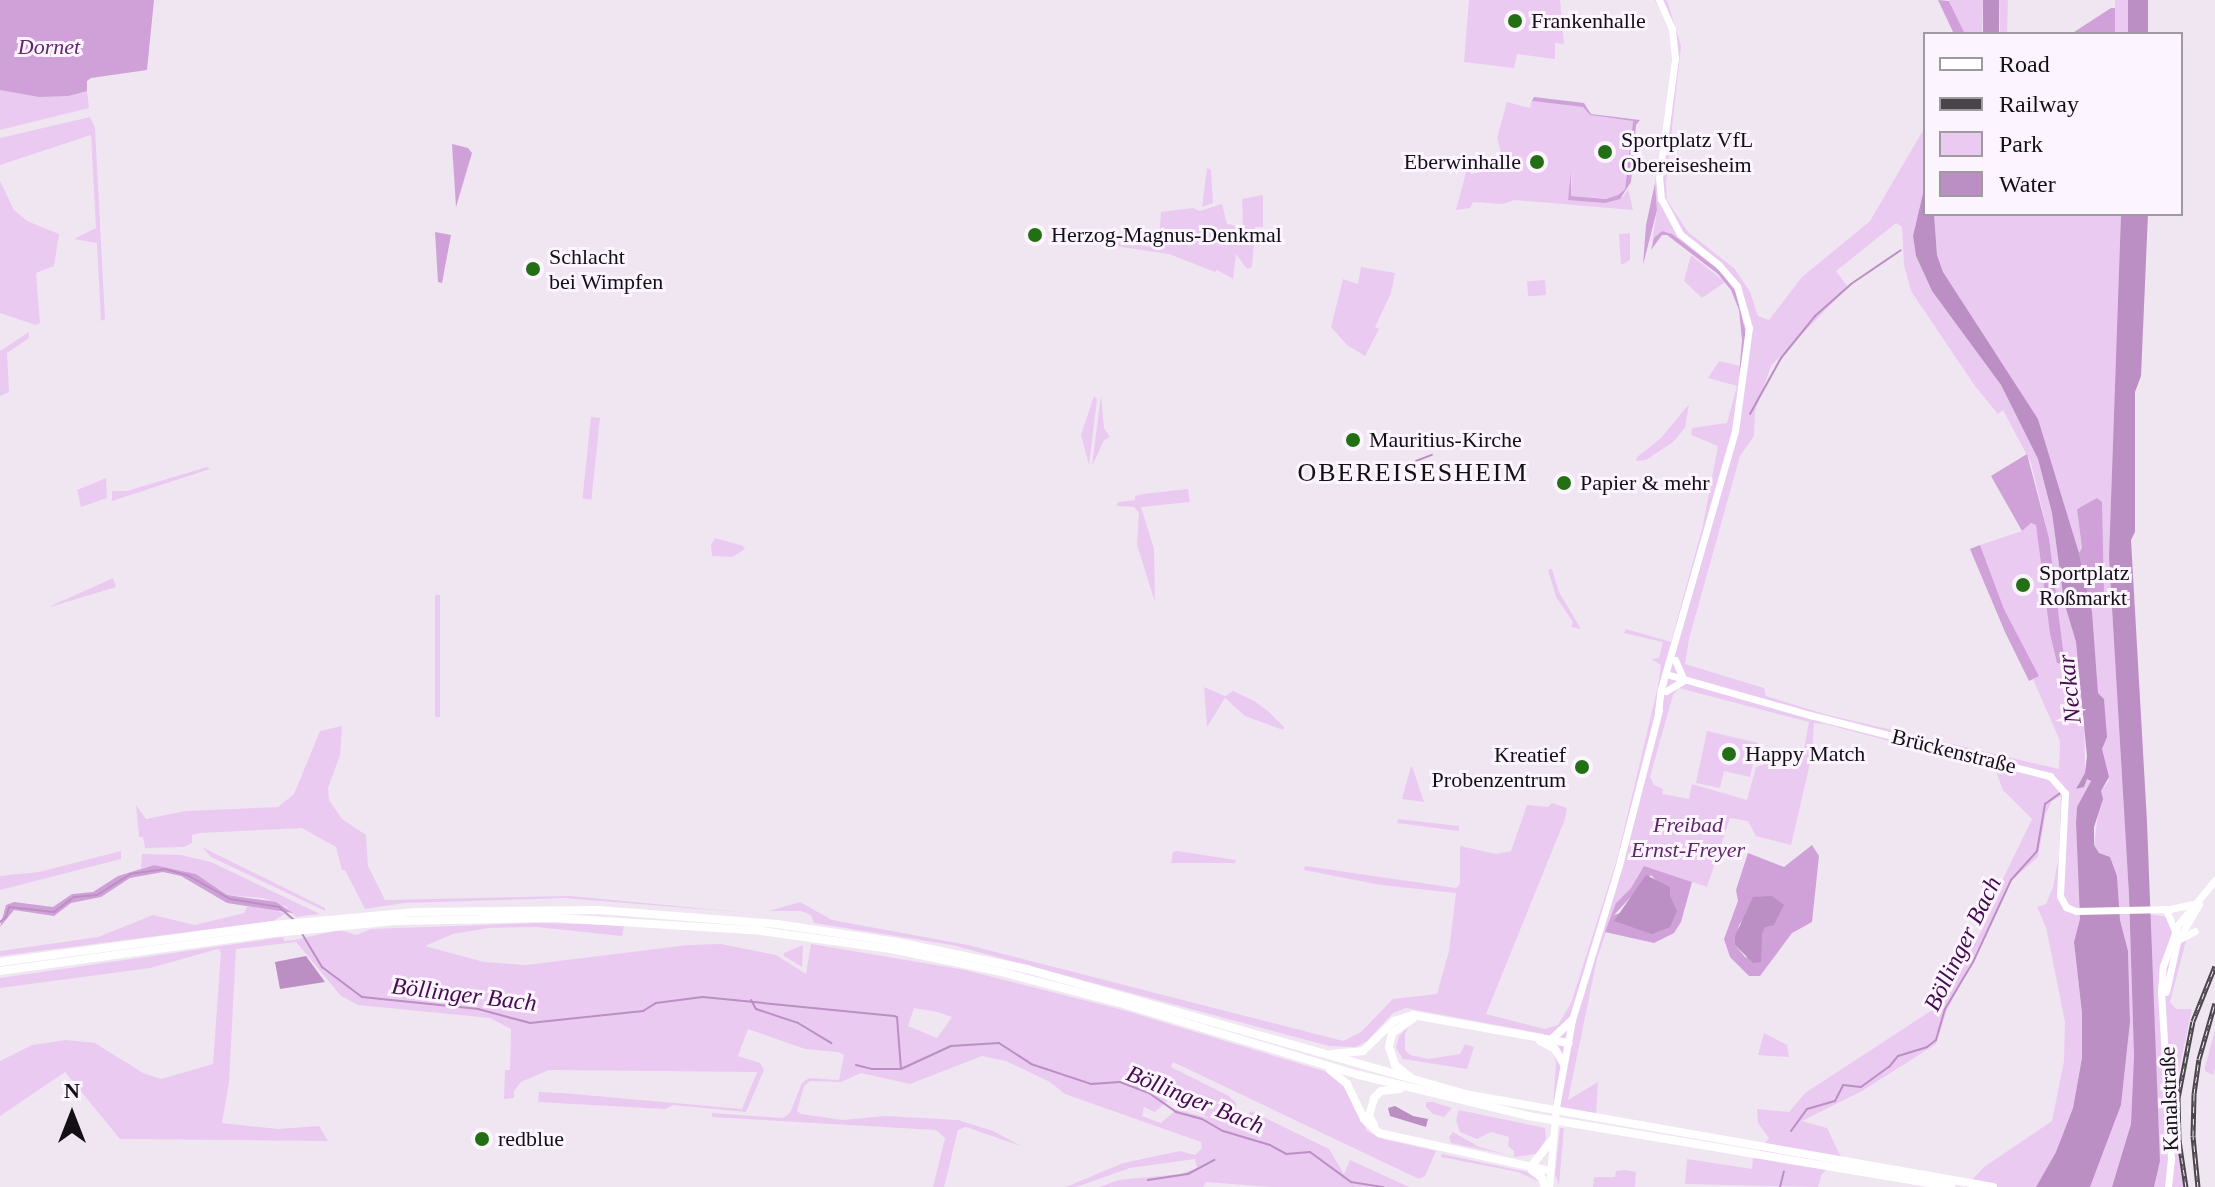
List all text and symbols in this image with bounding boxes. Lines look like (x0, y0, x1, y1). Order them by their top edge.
place label: Frankenhalle (1531, 8, 1646, 34)
marker: Frankenhalle (1506, 12, 1524, 30)
legend (1923, 32, 2183, 216)
park label: Dornet (18, 34, 80, 60)
text: Road (1999, 51, 2050, 77)
text: Railway (1999, 91, 2079, 117)
place label: Sportplatz VfL Obereisesheim (1621, 126, 1754, 178)
text: Park (1999, 131, 2043, 157)
marker: Sportplatz VfL Obereisesheim (1596, 143, 1614, 161)
place label: Eberwinhalle (1404, 149, 1521, 175)
marker: Eberwinhalle (1528, 153, 1546, 171)
text: Water (1999, 171, 2056, 197)
place label: Herzog-Magnus-Denkmal (1051, 222, 1282, 248)
marker: Herzog-Magnus-Denkmal (1026, 226, 1044, 244)
place label: Schlacht bei Wimpfen (549, 243, 664, 294)
marker: Schlacht bei Wimpfen (524, 260, 542, 278)
place label: Mauritius-Kirche (1369, 427, 1522, 453)
marker: Mauritius-Kirche (1344, 431, 1362, 449)
district label: OBEREISESHEIM (1297, 457, 1529, 489)
place label: Papier & mehr (1580, 470, 1710, 496)
marker: Papier & mehr (1555, 474, 1573, 492)
place label: Sportplatz Roßmarkt (2039, 559, 2129, 610)
marker: Sportplatz Roßmarkt (2014, 576, 2032, 594)
water label: Neckar (2052, 653, 2088, 725)
street label: Brückenstraße (1889, 723, 2019, 779)
place label: Kreatief Probenzentrum (1432, 741, 1566, 792)
place label: Happy Match (1745, 741, 1865, 767)
marker: Happy Match (1720, 745, 1738, 763)
marker: Kreatief Probenzentrum (1573, 758, 1591, 776)
park label: Freibad Ernst-Freyer (1631, 811, 1745, 862)
water label: Böllinger Bach (1918, 872, 2008, 1016)
water label: Böllinger Bach (390, 972, 538, 1018)
street label: Kanalstraße (2154, 1046, 2184, 1152)
water label: Böllinger Bach (1122, 1059, 1268, 1141)
north arrow (32, 1075, 112, 1155)
text: N (64, 1078, 80, 1103)
place label: redblue (498, 1126, 564, 1152)
marker: redblue (473, 1130, 491, 1148)

